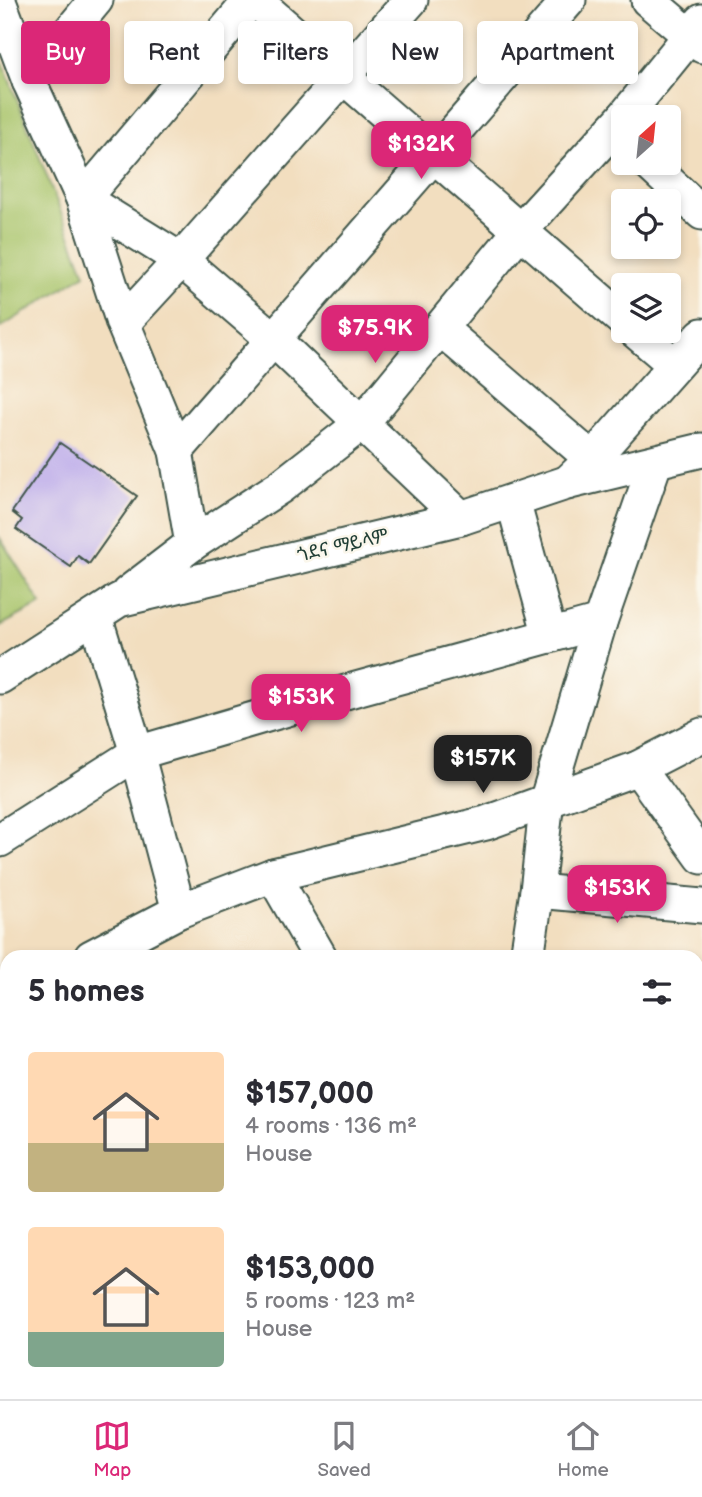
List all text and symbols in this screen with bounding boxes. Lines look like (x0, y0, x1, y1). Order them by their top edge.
chip: Buy (21, 21, 110, 84)
chip: Rent (124, 21, 224, 84)
chip: Filters (238, 21, 353, 84)
chip: New (367, 21, 463, 84)
chip: Apartment (477, 21, 638, 84)
north arrow (611, 105, 681, 175)
map controls (611, 105, 681, 343)
pin: $132K (372, 122, 470, 181)
text: $132K (387, 130, 455, 158)
button: locate (611, 189, 681, 259)
button: layers (611, 273, 681, 343)
pin: $75.9K (318, 306, 432, 365)
text: $75.9K (337, 314, 413, 342)
street label: ጎደና ማይላም (295, 524, 391, 568)
pin: $153K (252, 674, 350, 734)
text: $153K (267, 683, 335, 711)
pin: $157K (434, 736, 532, 795)
text: $157K (450, 744, 516, 772)
pin: $153K (568, 866, 666, 925)
text: $153K (583, 874, 651, 902)
icon: filters (638, 973, 676, 1011)
text: 5 homes (28, 974, 145, 1010)
text: $157,000 (245, 1076, 374, 1112)
icon: home (84, 1080, 168, 1164)
text: 4 rooms · 136 m² (245, 1112, 417, 1140)
text: House (245, 1140, 312, 1168)
text: $153,000 (245, 1251, 375, 1287)
icon: home (84, 1255, 168, 1339)
text: 5 rooms · 123 m² (245, 1287, 415, 1315)
text: House (245, 1315, 312, 1343)
tab: Map (93, 1417, 131, 1482)
tab: Saved (318, 1417, 371, 1482)
tab: Home (557, 1417, 609, 1482)

